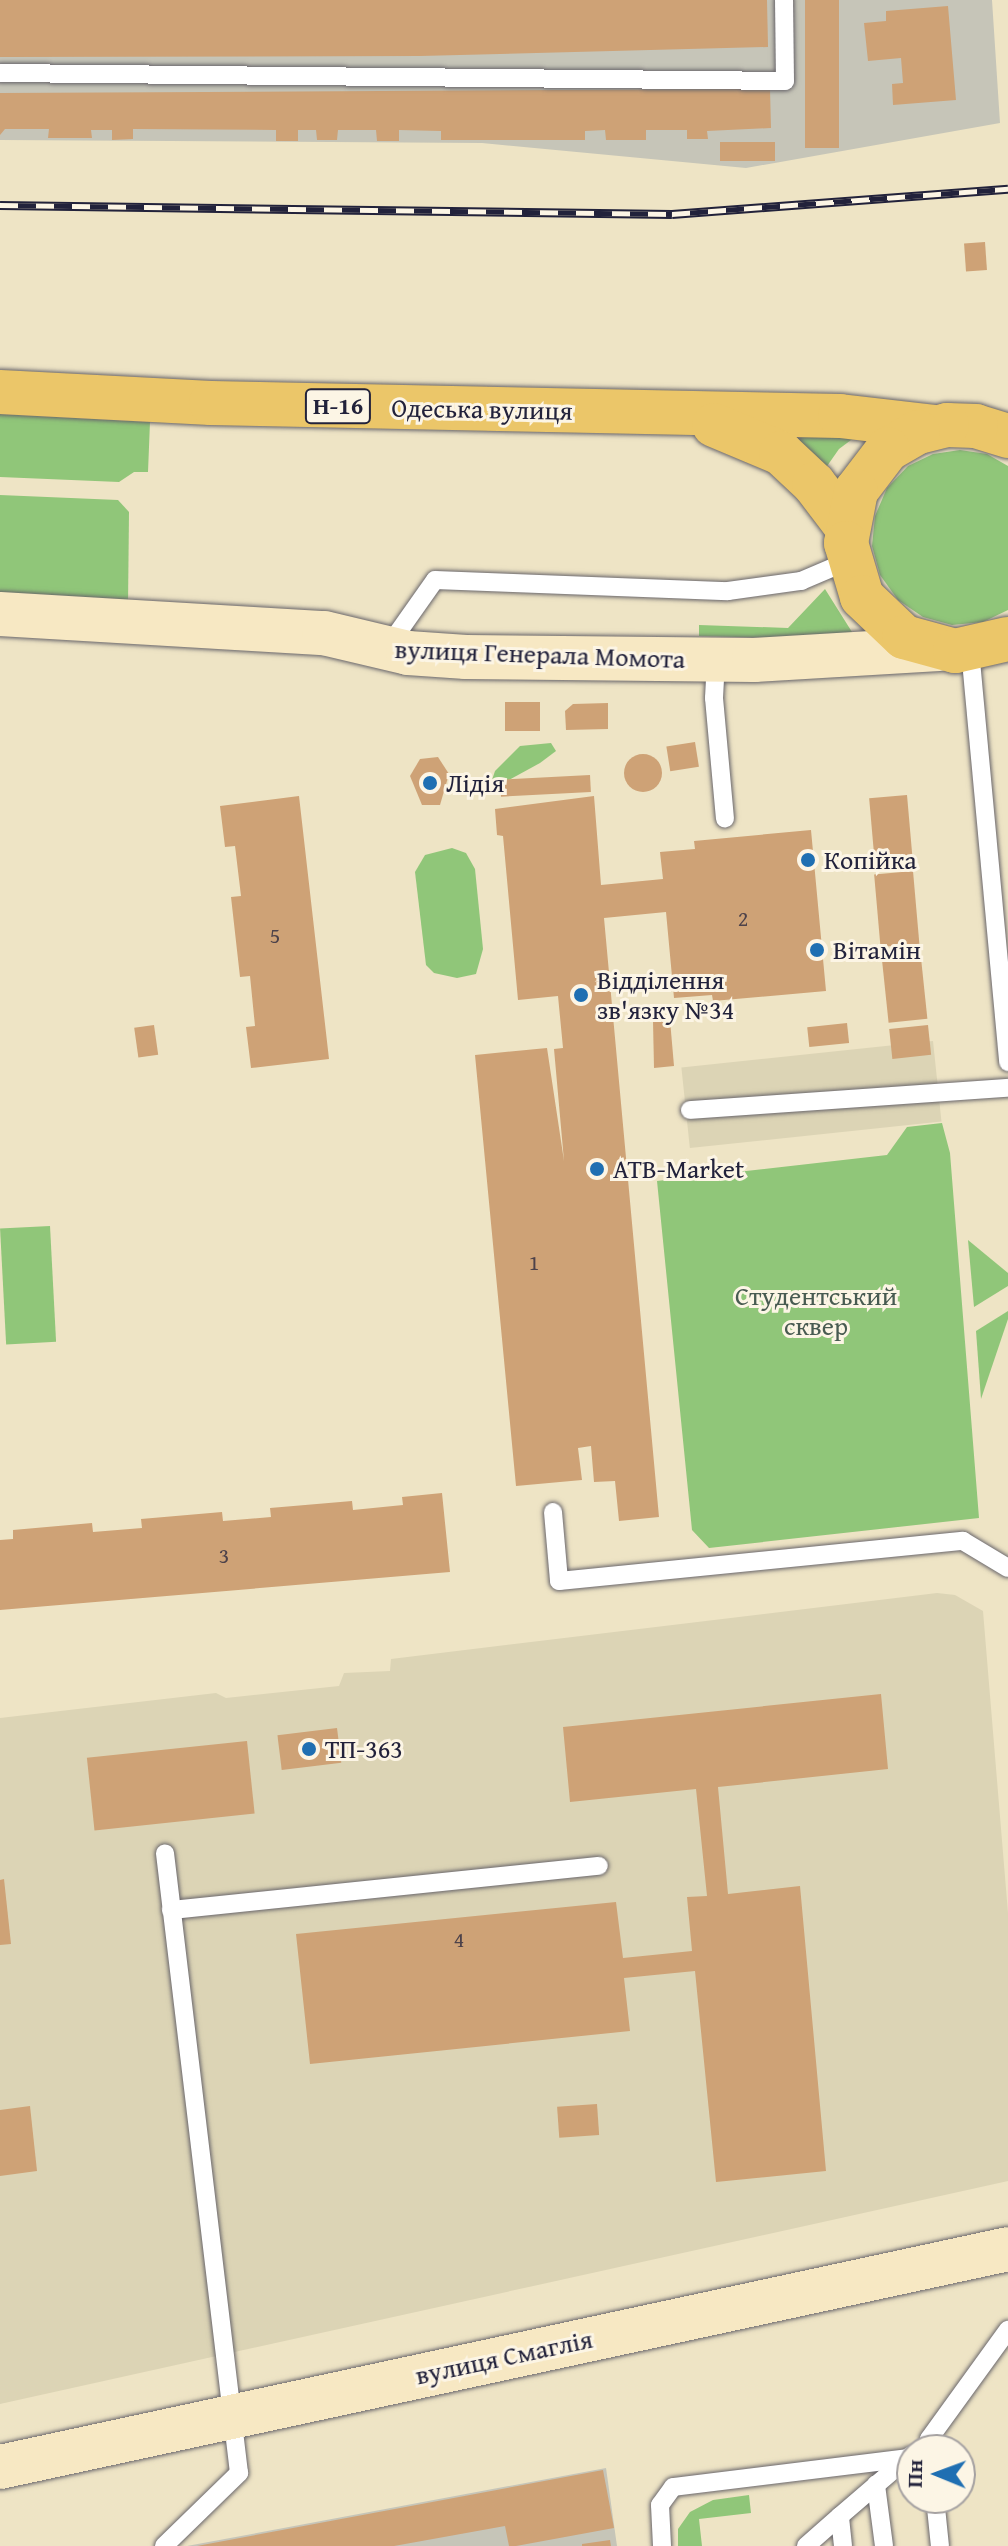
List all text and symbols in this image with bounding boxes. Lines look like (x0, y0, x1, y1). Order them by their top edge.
road number: Н-16 (304, 386, 372, 426)
street label: Одеська вулиця (391, 392, 573, 426)
street label: вулиця Генерала Момота (394, 633, 686, 675)
place label: Лідія (446, 767, 504, 799)
marker: Лідія (421, 774, 439, 792)
place label: Копійка (824, 844, 917, 876)
marker: Копійка (799, 851, 817, 869)
house number: 2 (738, 906, 748, 932)
house number: 5 (270, 923, 280, 949)
place label: Вітамін (833, 934, 921, 966)
marker: Вітамін (808, 941, 826, 959)
place label: Відділення зв'язку №34 (597, 964, 734, 1026)
marker: Відділення зв'язку №34 (572, 986, 590, 1004)
place label: ATB-Market (613, 1153, 744, 1185)
marker: ATB-Market (588, 1160, 606, 1178)
house number: 1 (529, 1250, 539, 1276)
park label: Студентський сквер (735, 1280, 897, 1342)
house number: 3 (219, 1543, 229, 1569)
place label: ТП-363 (325, 1733, 403, 1765)
marker: ТП-363 (300, 1740, 318, 1758)
house number: 4 (454, 1927, 464, 1953)
street label: вулиця Смаглія (413, 2323, 595, 2391)
north arrow (896, 2434, 976, 2514)
text: Пн (898, 2459, 930, 2488)

